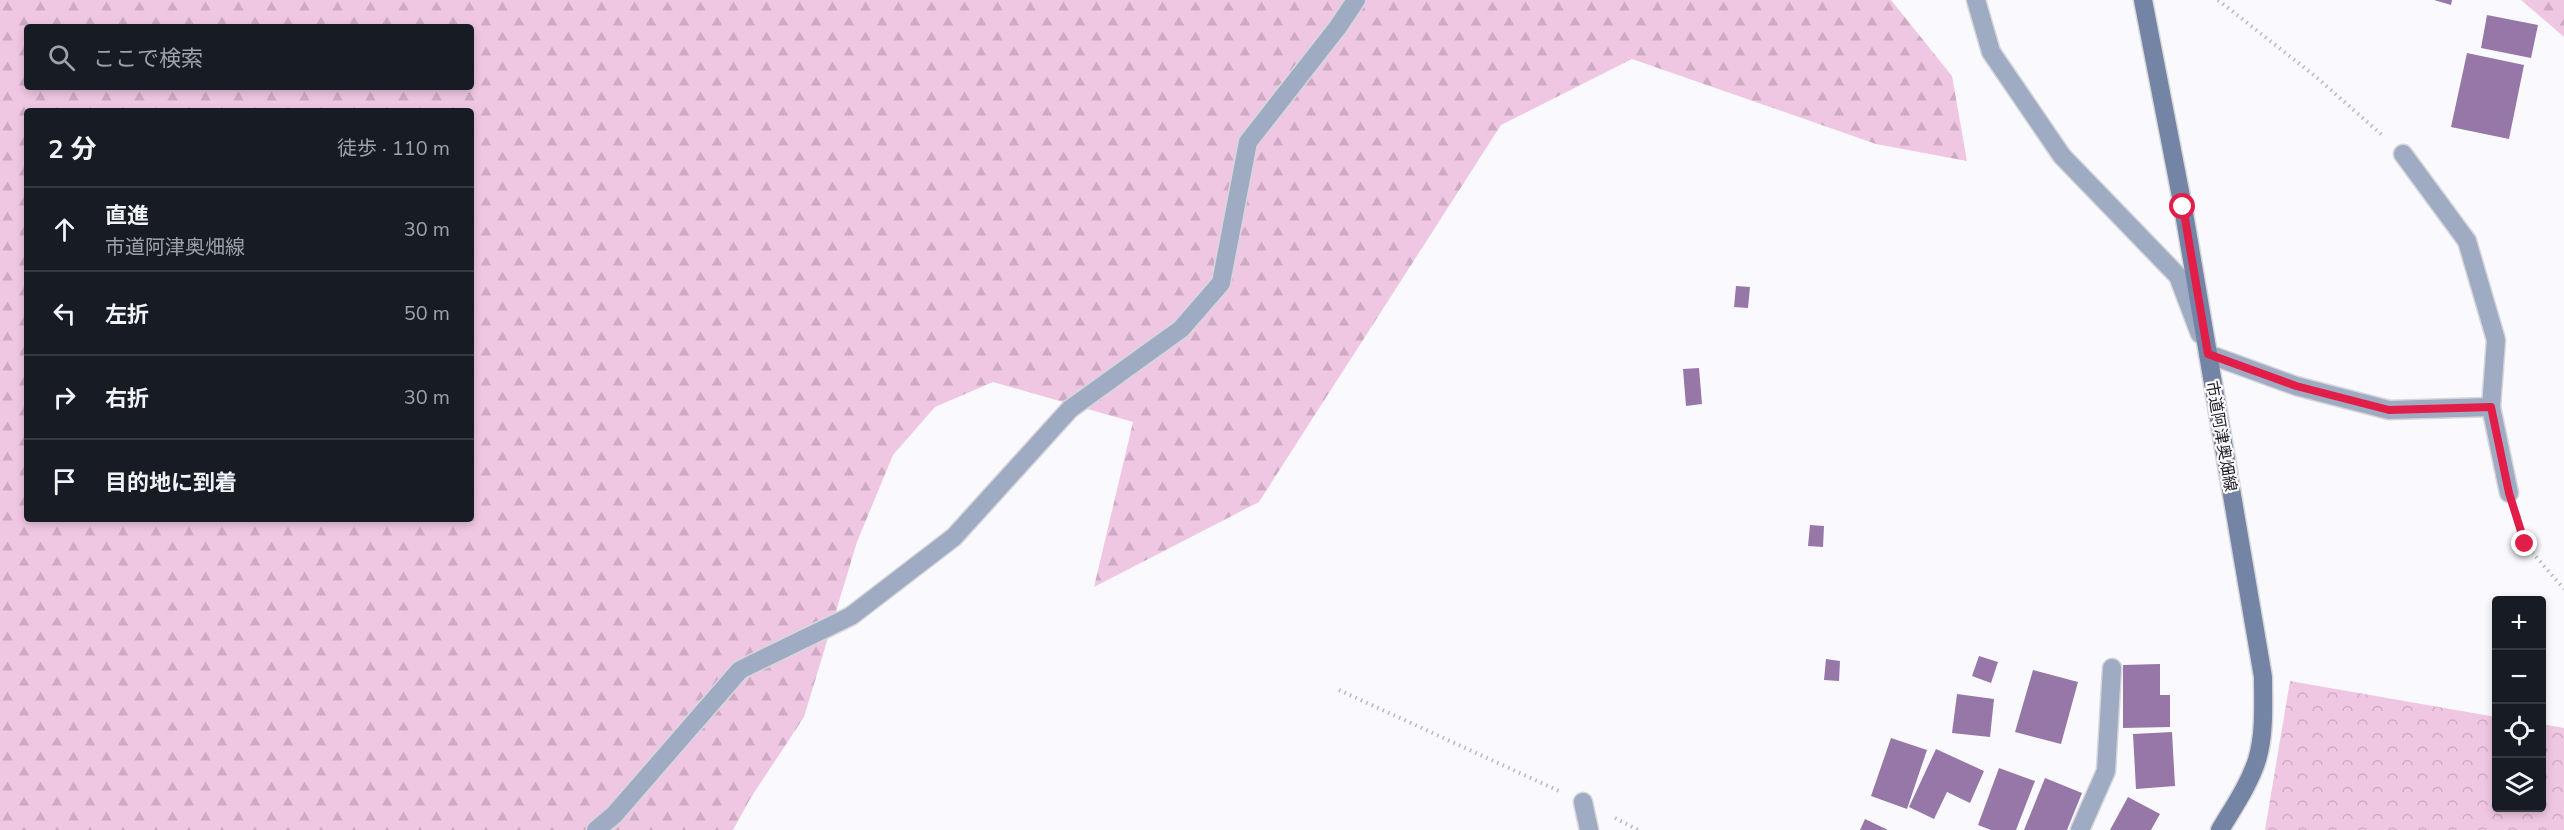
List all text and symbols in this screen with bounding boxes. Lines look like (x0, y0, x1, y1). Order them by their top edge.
search box (24, 24, 474, 90)
icon: search (45, 41, 78, 74)
text: ここで検索 (93, 44, 203, 74)
text: 2 分 (48, 132, 97, 167)
text: 徒歩 · 110 m (337, 135, 450, 162)
route start (2169, 193, 2195, 219)
text: 直進 (105, 201, 149, 231)
icon: ahead (48, 213, 81, 246)
text: 30 m (404, 216, 450, 243)
text: 市道阿津奥畑線 (105, 234, 245, 261)
icon: left (48, 297, 81, 330)
text: 左折 (105, 300, 149, 330)
text: 50 m (404, 300, 450, 327)
street label: 市道阿津奥畑線 (2200, 379, 2242, 493)
icon: right (48, 381, 81, 414)
text: 右折 (105, 384, 149, 414)
text: 30 m (404, 384, 450, 411)
icon: arrive (48, 465, 81, 498)
text: 目的地に到着 (105, 468, 237, 498)
route end (2511, 530, 2537, 556)
map controls (2492, 596, 2546, 812)
button: + (2492, 596, 2546, 650)
button: − (2492, 650, 2546, 704)
button: locate (2492, 704, 2546, 758)
button: layers (2492, 758, 2546, 812)

